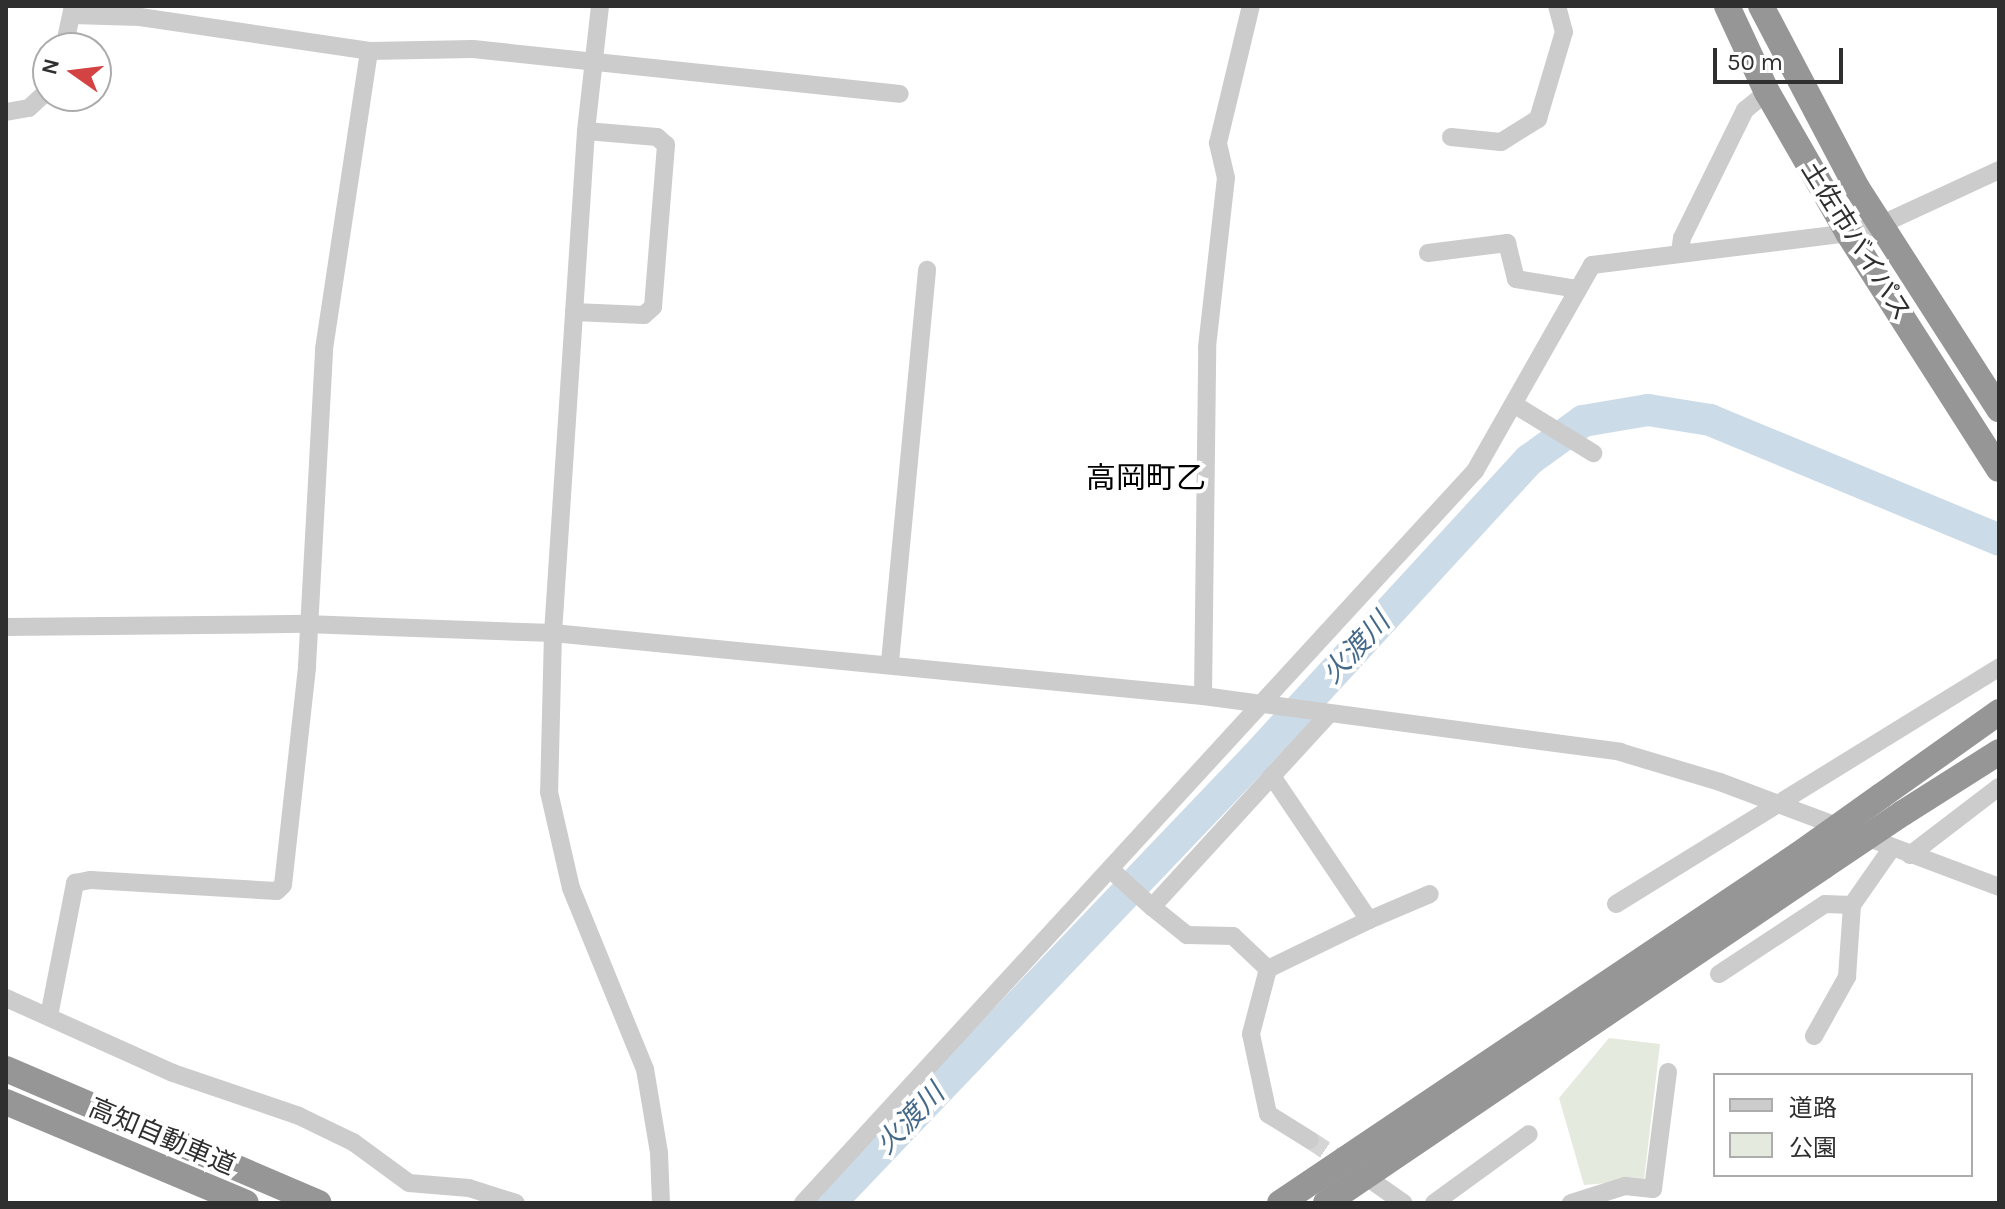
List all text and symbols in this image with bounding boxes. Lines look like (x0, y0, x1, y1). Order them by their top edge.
north arrow (32, 32, 112, 112)
scale bar (1717, 32, 1847, 82)
text: 50 m (1727, 48, 1783, 76)
text: N (36, 56, 65, 77)
street label: 土佐市バイパス (1795, 156, 1917, 326)
district label: 高岡町乙 (1086, 460, 1206, 496)
water label: 火渡川 (1315, 606, 1397, 690)
legend (1713, 1073, 1973, 1177)
water label: 火渡川 (869, 1077, 951, 1161)
street label: 高知自動車道 (84, 1092, 240, 1182)
text: 道路 (1789, 1094, 1837, 1122)
text: 公園 (1789, 1134, 1837, 1162)

